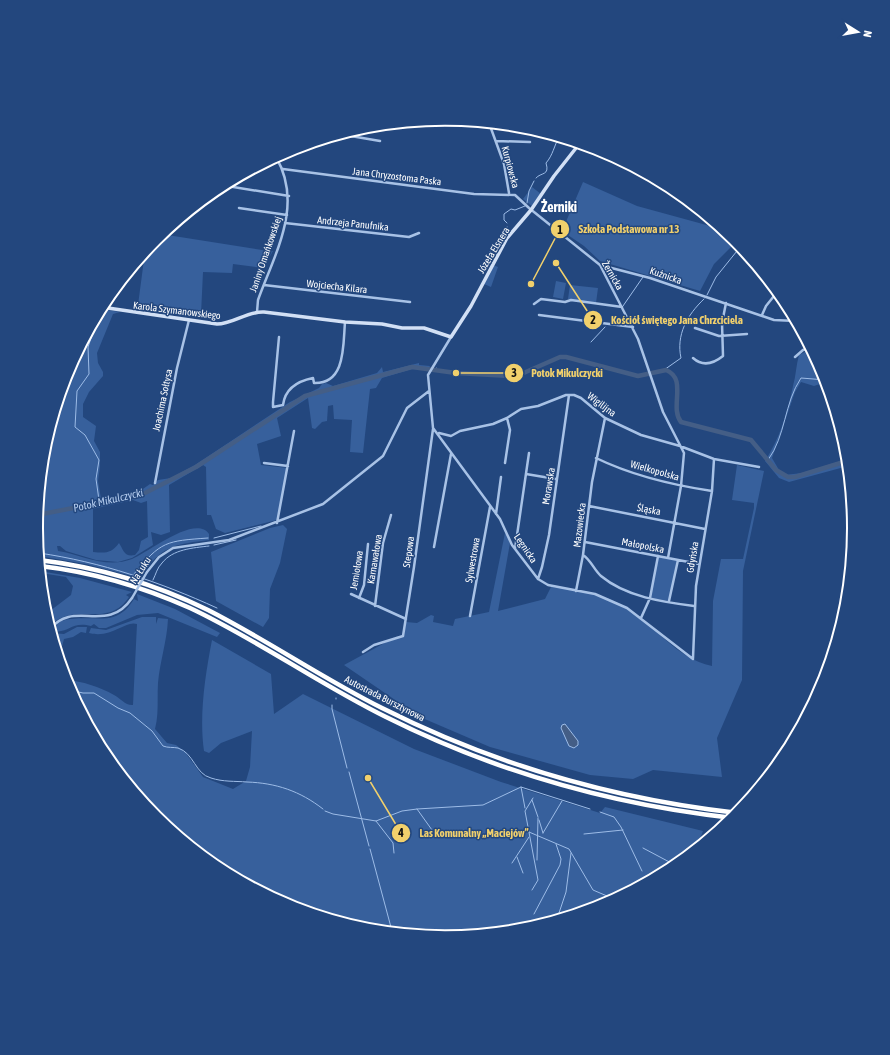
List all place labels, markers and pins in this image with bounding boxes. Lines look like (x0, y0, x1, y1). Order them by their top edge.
callout: Szkoła Podstawowa nr 13 (550, 218, 687, 241)
callout: Kościół świętego Jana Chrzciciela (583, 309, 751, 332)
callout: Potok Mikulczycki (504, 362, 611, 385)
callout: Las Komunalny „Maciejów” (391, 821, 536, 844)

